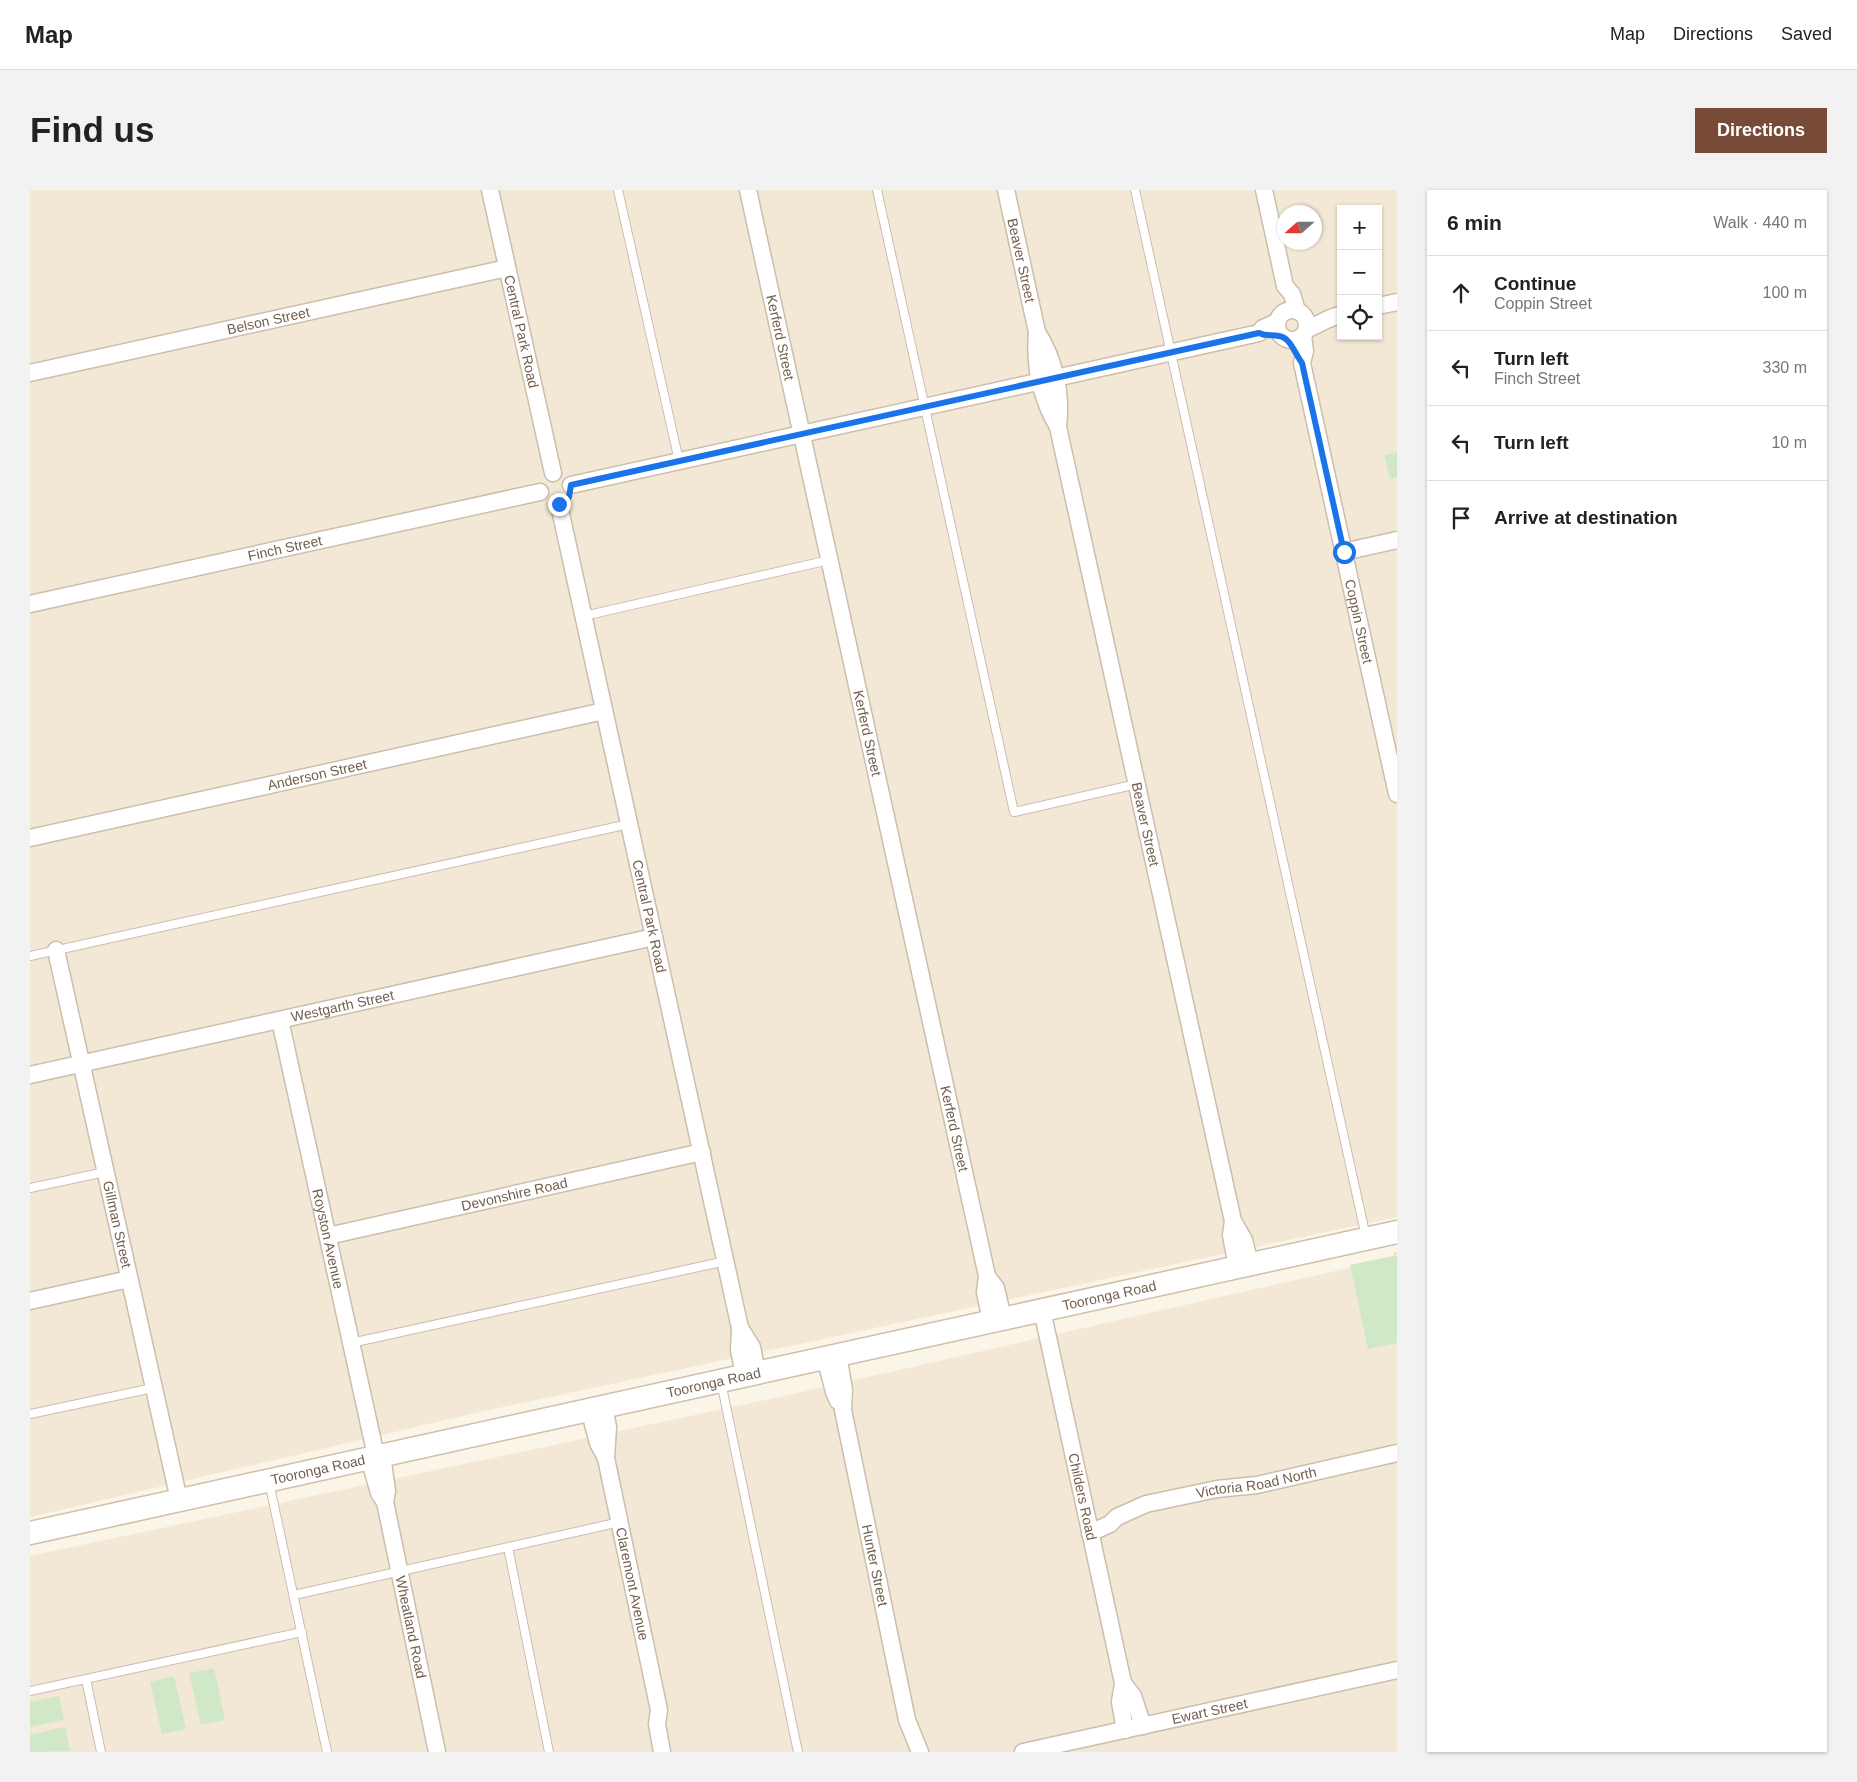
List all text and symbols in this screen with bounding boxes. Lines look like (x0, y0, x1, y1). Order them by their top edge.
text: Map (25, 21, 73, 48)
text: Map (1610, 24, 1645, 44)
text: Directions (1673, 24, 1753, 44)
text: Saved (1781, 24, 1832, 44)
button: Directions (1695, 108, 1827, 153)
text: Find us (30, 110, 154, 149)
north arrow (1277, 205, 1322, 250)
map controls (1337, 205, 1382, 340)
button: + (1337, 205, 1382, 250)
text: 6 min (1447, 211, 1502, 234)
text: Walk · 440 m (1713, 214, 1807, 231)
street label: Beaver Street (1004, 217, 1038, 304)
button: − (1337, 250, 1382, 295)
text: Continue (1494, 273, 1576, 294)
street label: Central Park Road (501, 274, 542, 390)
icon: ahead (1447, 279, 1475, 307)
text: 100 m (1763, 284, 1807, 301)
street label: Kerferd Street (763, 293, 798, 382)
button: locate (1337, 295, 1382, 340)
text: Coppin Street (1494, 295, 1592, 312)
street label: Belson Street (225, 304, 311, 337)
text: Turn left (1494, 348, 1569, 369)
icon: left (1447, 354, 1475, 382)
text: 330 m (1763, 359, 1807, 376)
text: Finch Street (1494, 370, 1580, 387)
icon: left (1447, 429, 1475, 457)
text: Turn left (1494, 432, 1569, 453)
text: 10 m (1771, 434, 1807, 451)
route end (548, 493, 571, 516)
icon: arrive (1447, 504, 1475, 532)
text: Arrive at destination (1494, 507, 1678, 528)
street label: Finch Street (246, 532, 324, 564)
route start (1333, 541, 1356, 564)
street label: Coppin Street (1342, 578, 1376, 665)
street label: Kerferd Street (850, 689, 885, 777)
street label: Anderson Street (266, 756, 368, 793)
street label: Beaver Street (1129, 781, 1163, 868)
street label: Central Park Road (629, 858, 670, 974)
street label: Westgarth Street (290, 987, 395, 1025)
street label: Kerferd Street (937, 1084, 972, 1173)
street label: Devonshire Road (460, 1174, 569, 1214)
street label: Gillman Street (100, 1179, 135, 1269)
street label: Royston Avenue (309, 1187, 347, 1290)
street label: Tooronga Road (1061, 1277, 1158, 1314)
street label: Tooronga Road (665, 1364, 762, 1401)
street label: Tooronga Road (270, 1451, 367, 1488)
street label: Childers Road (1065, 1452, 1100, 1542)
street label: Victoria Road North (1195, 1464, 1318, 1501)
street label: Hunter Street (859, 1523, 891, 1608)
street label: Claremont Avenue (613, 1526, 652, 1642)
street label: Wheatland Road (393, 1574, 429, 1680)
street label: Ewart Street (1170, 1695, 1249, 1727)

